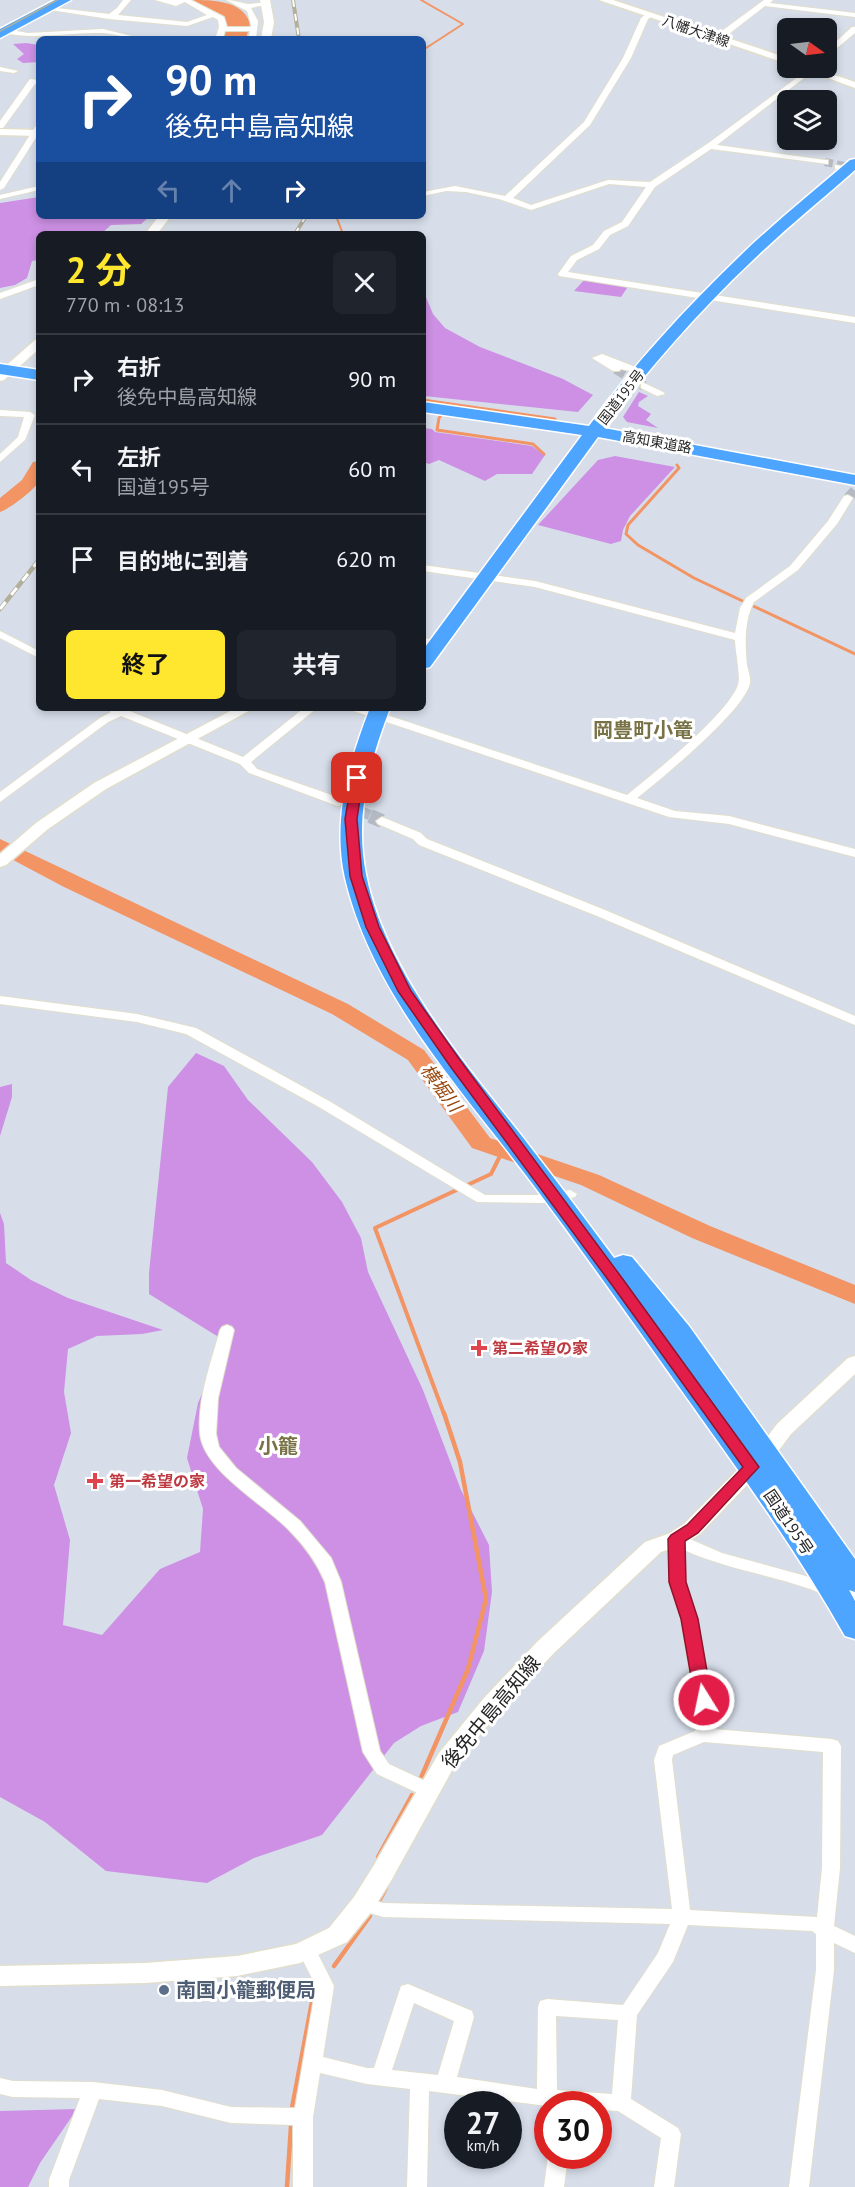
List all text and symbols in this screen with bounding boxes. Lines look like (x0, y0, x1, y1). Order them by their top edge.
street label: 八幡大津線 (660, 11, 732, 51)
north arrow (777, 18, 837, 78)
map controls (777, 18, 837, 150)
text: 90 m (165, 52, 257, 107)
icon: right (66, 60, 144, 138)
button: layers (777, 90, 837, 150)
text: 後免中島高知線 (165, 109, 354, 143)
icon: left (152, 174, 185, 207)
icon: ahead (215, 174, 248, 207)
icon: right (278, 174, 311, 207)
text: 2 分 (66, 246, 132, 293)
button: close (333, 251, 396, 314)
text: 770 m · 08:13 (66, 292, 184, 318)
text: 右折 (117, 353, 161, 381)
icon: right (66, 363, 99, 396)
text: 90 m (348, 365, 396, 393)
street label: 国道195号 (594, 366, 648, 428)
text: 後免中島高知線 (117, 384, 257, 410)
street label: 高知東道路 (621, 427, 693, 457)
text: 左折 (117, 443, 161, 471)
icon: left (66, 453, 99, 486)
text: 60 m (348, 455, 396, 483)
text: 国道195号 (117, 474, 210, 500)
icon: arrive (66, 543, 99, 576)
text: 620 m (336, 545, 396, 573)
text: 目的地に到着 (117, 547, 249, 575)
button: 終了 (66, 630, 225, 699)
button: 共有 (237, 630, 396, 699)
district label: 岡豊町小篭 (593, 717, 693, 743)
pin (331, 752, 382, 803)
icon: arrive (340, 761, 373, 794)
water label: 横堀川 (416, 1059, 468, 1118)
place label: 第二希望の家 (492, 1338, 588, 1358)
marker: 第二希望の家 (470, 1339, 488, 1357)
district label: 小籠 (258, 1433, 298, 1459)
place label: 第一希望の家 (109, 1471, 205, 1491)
marker: 第一希望の家 (86, 1472, 104, 1490)
street label: 国道195号 (760, 1486, 818, 1558)
street label: 後免中島高知線 (436, 1650, 546, 1774)
position arrow (672, 1668, 736, 1732)
place label: 南国小籠郵便局 (176, 1977, 316, 2003)
marker: 南国小籠郵便局 (157, 1983, 171, 1997)
speed limit sign: 30 (534, 2091, 612, 2169)
text: 27 (466, 2103, 500, 2142)
text: km/h (467, 2136, 499, 2155)

